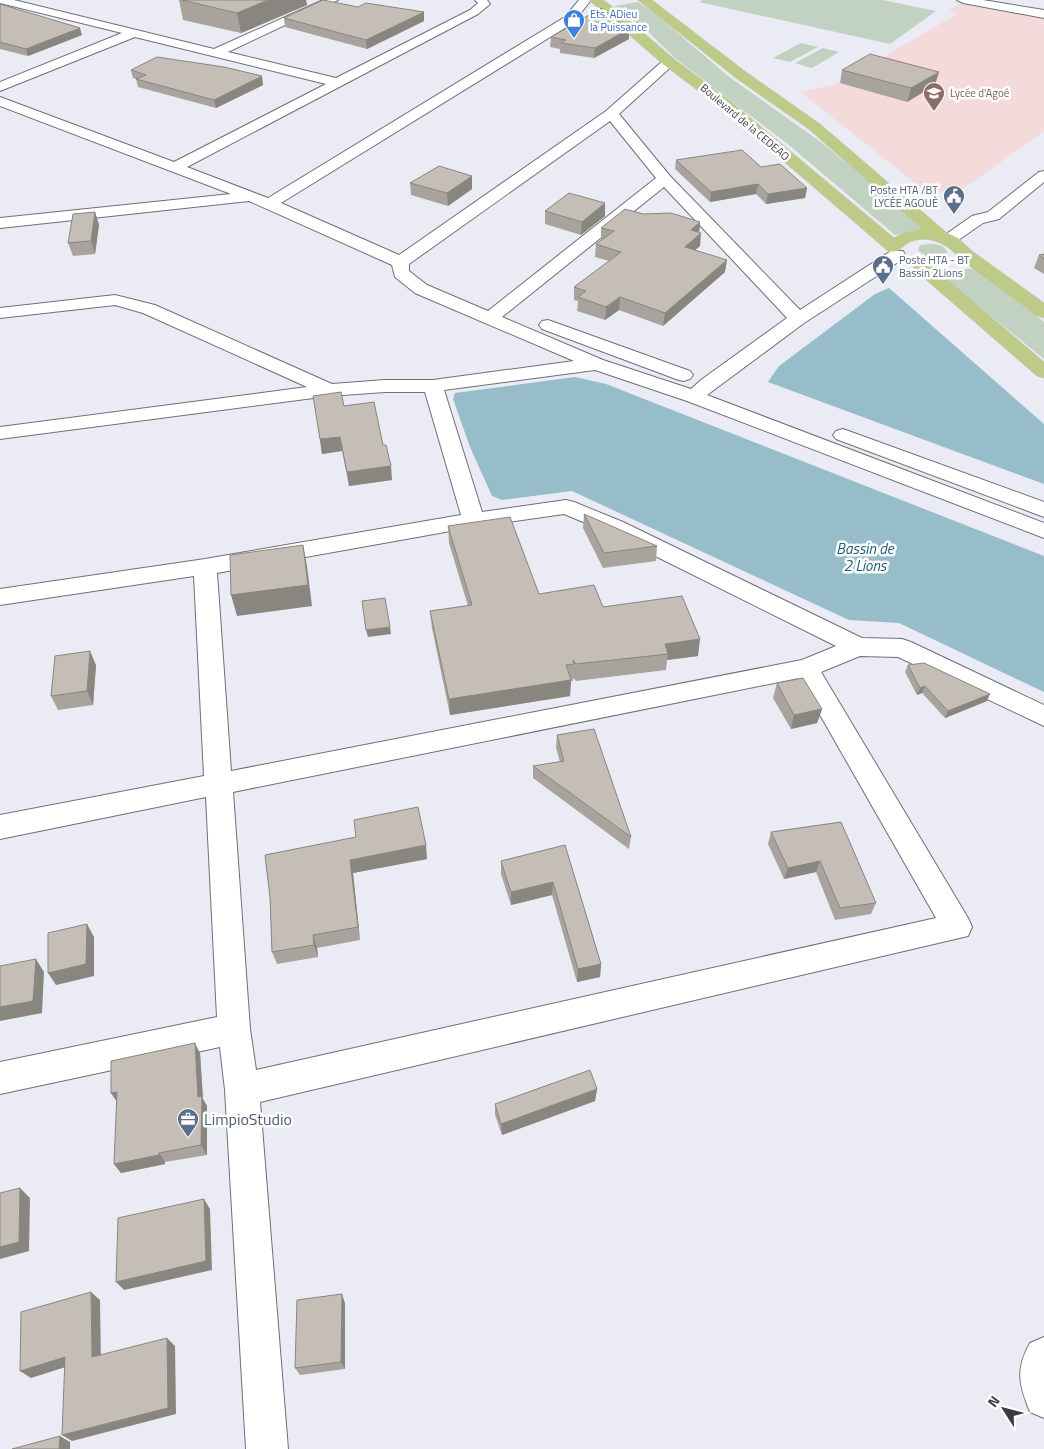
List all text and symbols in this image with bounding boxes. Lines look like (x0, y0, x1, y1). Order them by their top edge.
place label: Ets. ADieu la Puissance (590, 6, 648, 35)
shop icon: Ets. ADieu la Puissance (562, 8, 586, 39)
street label: Boulevard de la CEDEAO (697, 80, 793, 164)
school or university icon: Lycée d'Agoé (922, 81, 946, 112)
place label: Lycée d'Agoé (950, 85, 1010, 101)
place label: Poste HTA /BT LYCÉE AGOUÈ (870, 182, 938, 211)
public building icon: Poste HTA /BT LYCÉE AGOUÈ (942, 184, 966, 215)
place label: Poste HTA - BT Bassin 2Lions (899, 252, 970, 281)
public building icon: Poste HTA - BT Bassin 2Lions (871, 254, 895, 285)
water label: Bassin de 2 Lions (836, 537, 895, 577)
office icon: LimpioStudio (176, 1107, 200, 1138)
place label: LimpioStudio (204, 1107, 292, 1131)
north arrow (979, 1384, 1029, 1434)
text: N (982, 1391, 1004, 1411)

